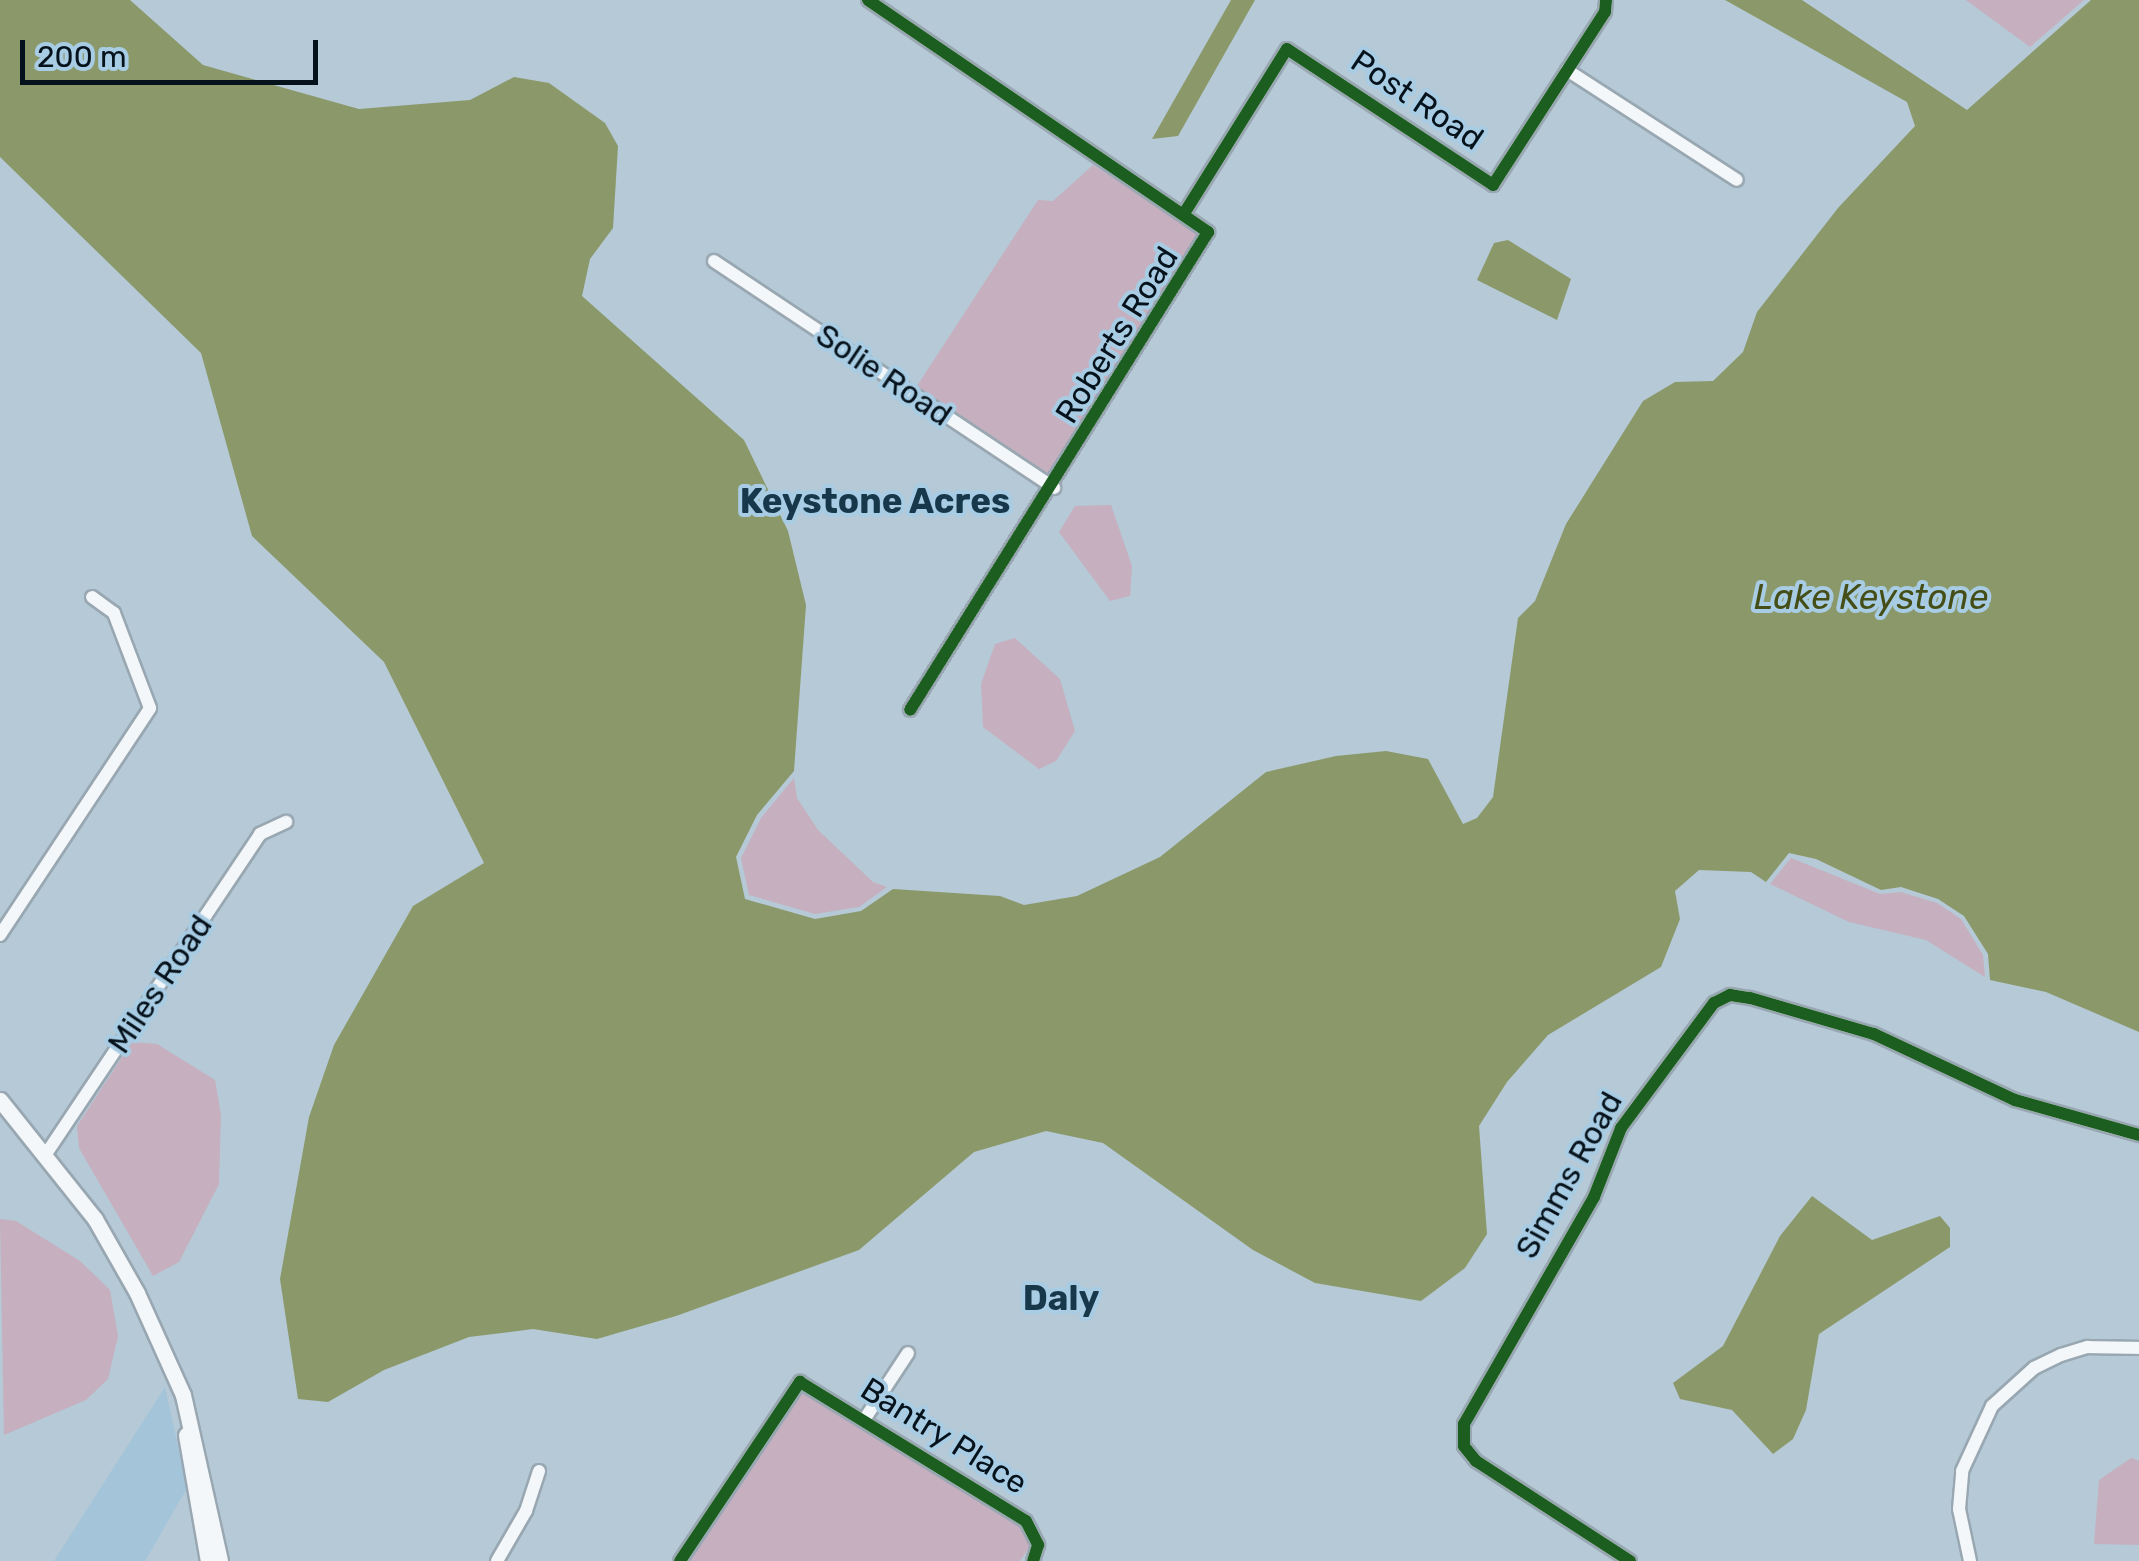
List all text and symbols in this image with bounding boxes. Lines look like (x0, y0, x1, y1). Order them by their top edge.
scale bar (25, 20, 322, 82)
text: 200 m (37, 39, 127, 75)
street label: Post Road (1344, 42, 1490, 158)
street label: Roberts Road (1048, 240, 1186, 430)
street label: Solie Road (809, 316, 959, 434)
district label: Keystone Acres (739, 480, 1011, 522)
water label: Lake Keystone (1754, 576, 1988, 618)
street label: Miles Road (100, 907, 220, 1061)
street label: Simms Road (1507, 1085, 1631, 1265)
district label: Daly (1023, 1277, 1099, 1319)
street label: Bantry Place (853, 1369, 1035, 1503)

